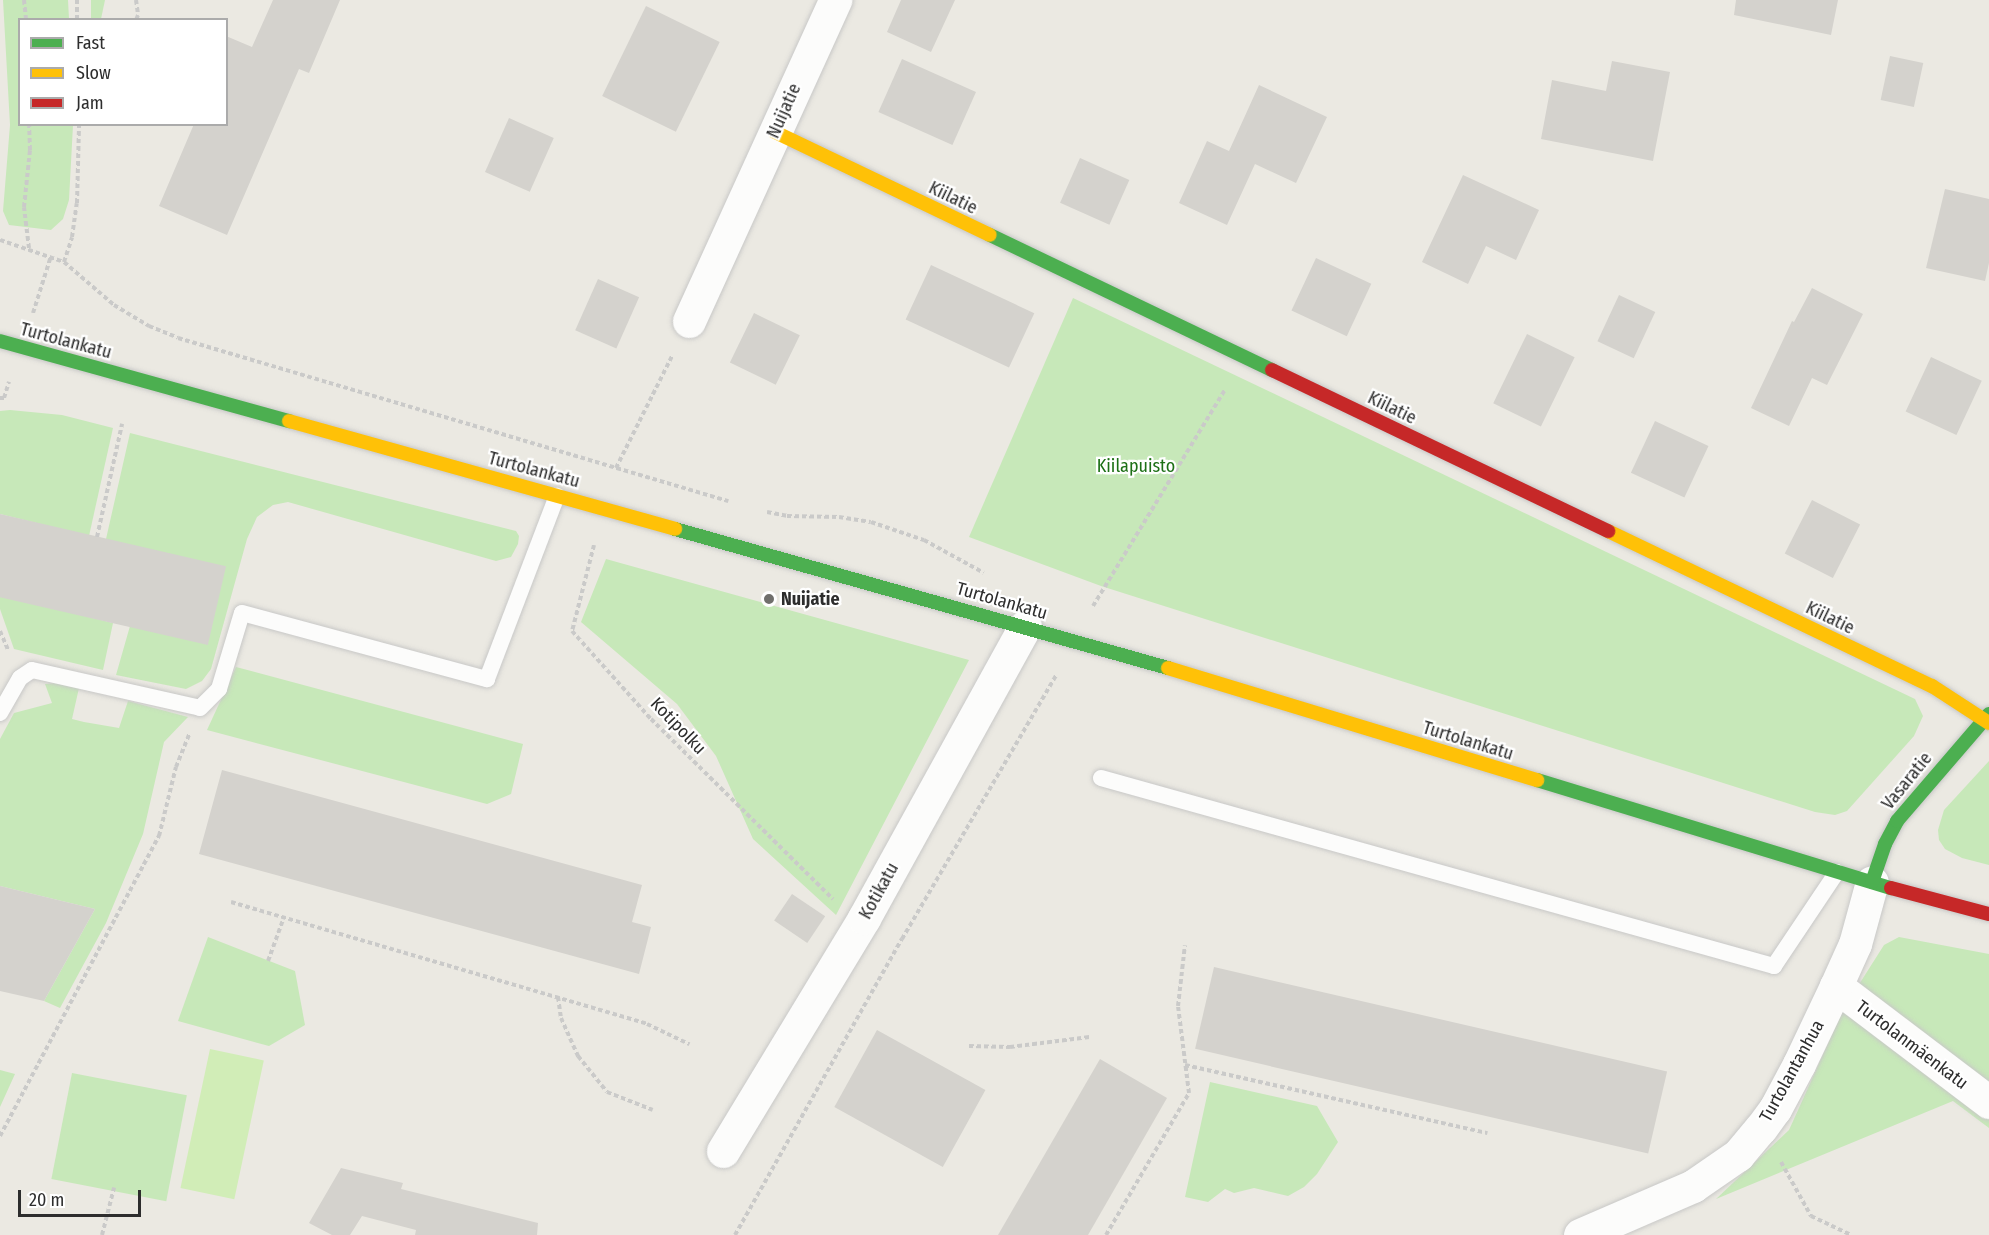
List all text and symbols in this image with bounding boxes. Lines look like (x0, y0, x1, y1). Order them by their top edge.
legend (18, 18, 228, 126)
text: Fast (76, 32, 105, 54)
text: Slow (76, 62, 111, 84)
street label: Nuijatie (762, 80, 806, 142)
text: Jam (76, 92, 104, 114)
street label: Kiilatie (925, 177, 981, 219)
street label: Turtolankatu (18, 318, 114, 364)
street label: Kiilatie (1364, 387, 1420, 429)
street label: Turtolankatu (486, 447, 582, 493)
park label: Kiilapuisto (1097, 455, 1175, 477)
street label: Turtolankatu (954, 578, 1050, 624)
place label: Nuijatie (781, 588, 840, 610)
marker: Nuijatie (762, 592, 776, 606)
street label: Kiilatie (1802, 597, 1858, 639)
street label: Kotipolku (646, 693, 710, 759)
street label: Turtolankatu (1420, 717, 1516, 765)
street label: Vasaratie (1877, 748, 1937, 814)
street label: Kotikatu (855, 859, 903, 923)
street label: Turtolanmäenkatu (1852, 996, 1972, 1094)
street label: Turtolantanhua (1755, 1016, 1829, 1126)
scale bar (21, 1178, 144, 1216)
text: 20 m (29, 1189, 64, 1211)

